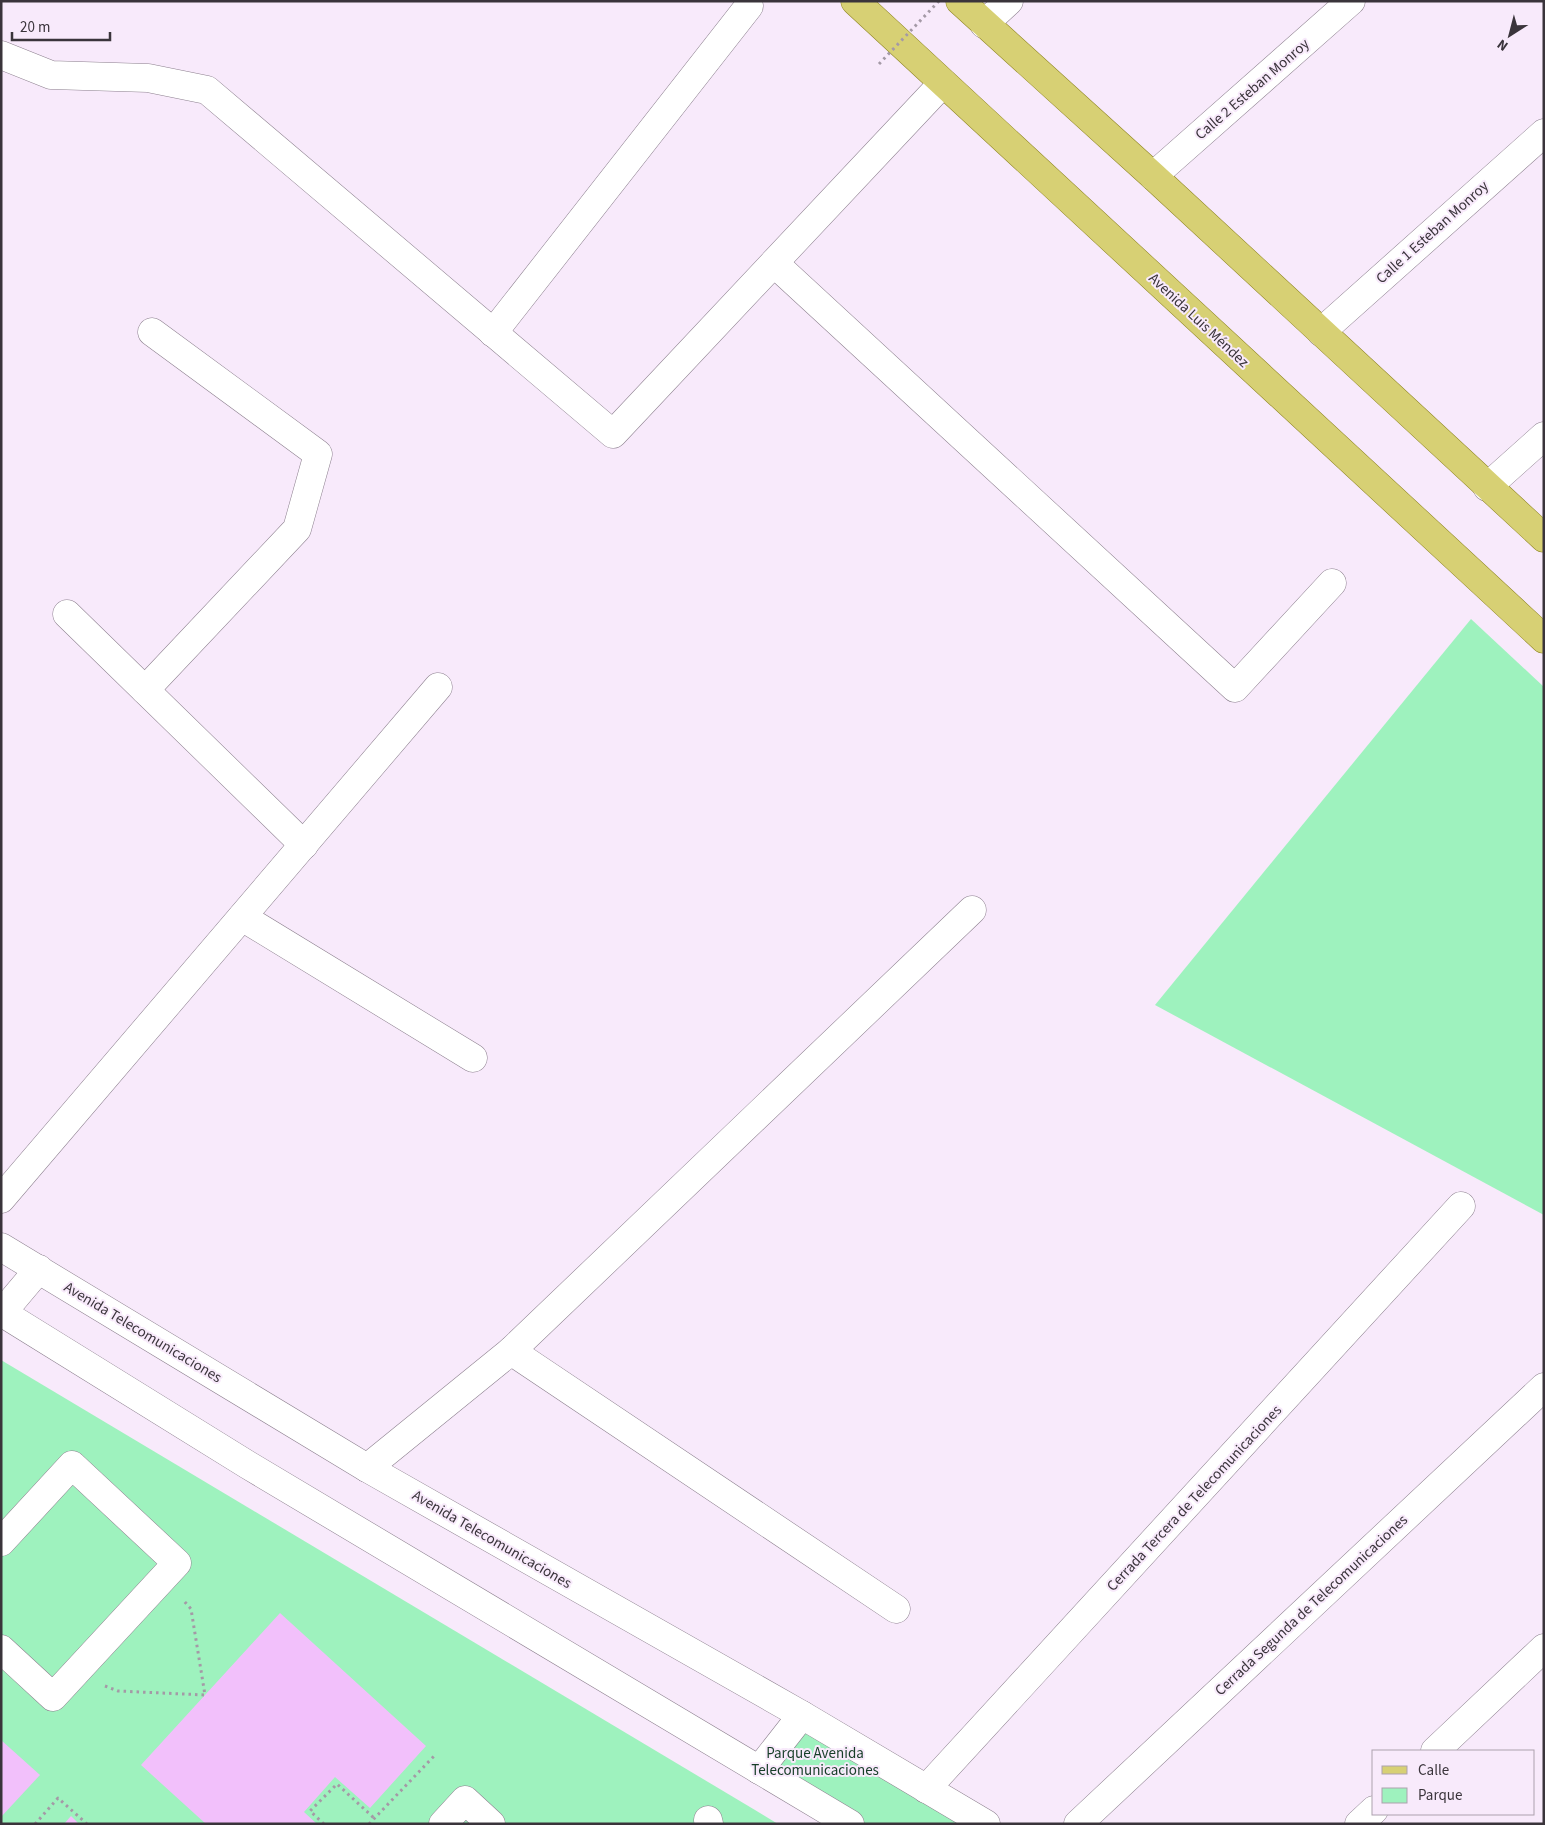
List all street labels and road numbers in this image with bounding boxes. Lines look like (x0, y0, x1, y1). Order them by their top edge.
street label: Calle 2 Esteban Monroy (1191, 34, 1314, 145)
street label: Calle 1 Esteban Monroy (1371, 176, 1493, 289)
street label: Avenida Luis Méndez (1144, 268, 1253, 372)
street label: Avenida Telecomunicaciones (60, 1277, 226, 1388)
street label: Cerrada Tercera de Telecomunicaciones (1102, 1401, 1287, 1596)
street label: Avenida Telecomunicaciones (408, 1485, 575, 1594)
street label: Cerrada Segunda de Telecomunicaciones (1210, 1510, 1413, 1701)

